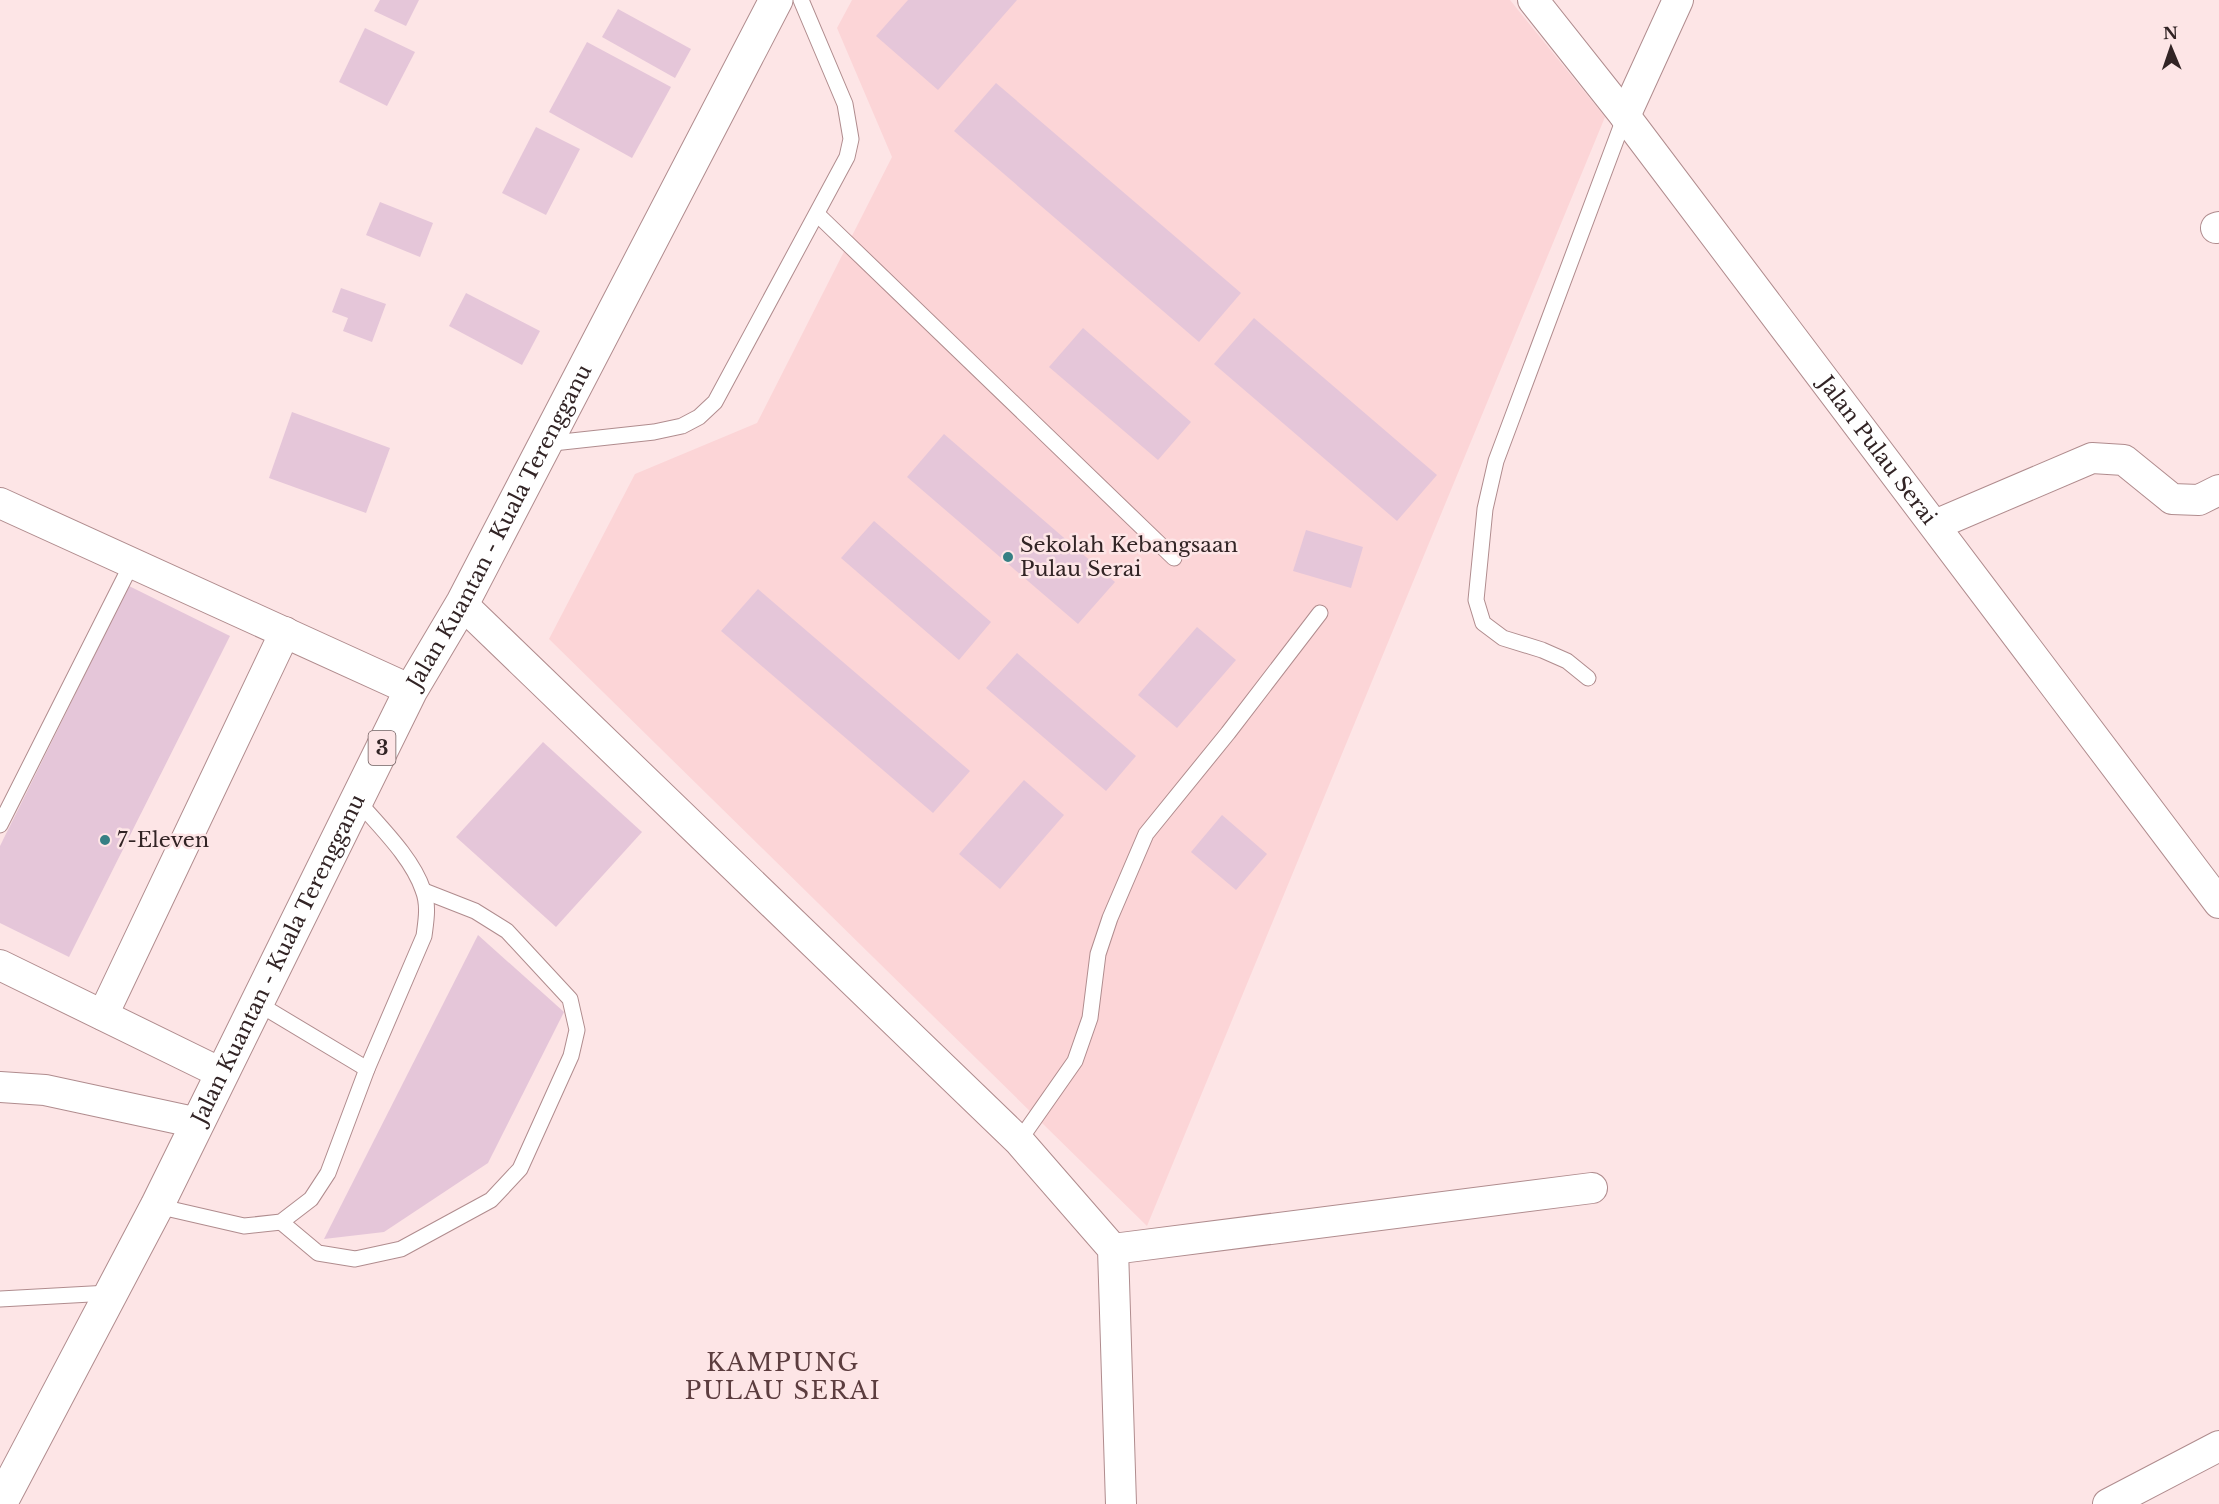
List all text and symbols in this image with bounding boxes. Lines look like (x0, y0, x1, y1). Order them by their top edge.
north arrow (2141, 18, 2201, 78)
text: N (2163, 23, 2178, 43)
street label: Jalan Kuantan - Kuala Terengganu (400, 360, 597, 696)
street label: Jalan Pulau Serai (1811, 368, 1942, 530)
place label: Sekolah Kebangsaan Pulau Serai (1020, 532, 1238, 582)
marker: Sekolah Kebangsaan Pulau Serai (1001, 550, 1015, 564)
road number: 3 (368, 731, 395, 765)
street label: Jalan Kuantan - Kuala Terengganu (185, 790, 371, 1131)
place label: 7-Eleven (117, 827, 209, 853)
marker: 7-Eleven (98, 833, 112, 847)
district label: KAMPUNG PULAU SERAI (685, 1348, 881, 1405)

